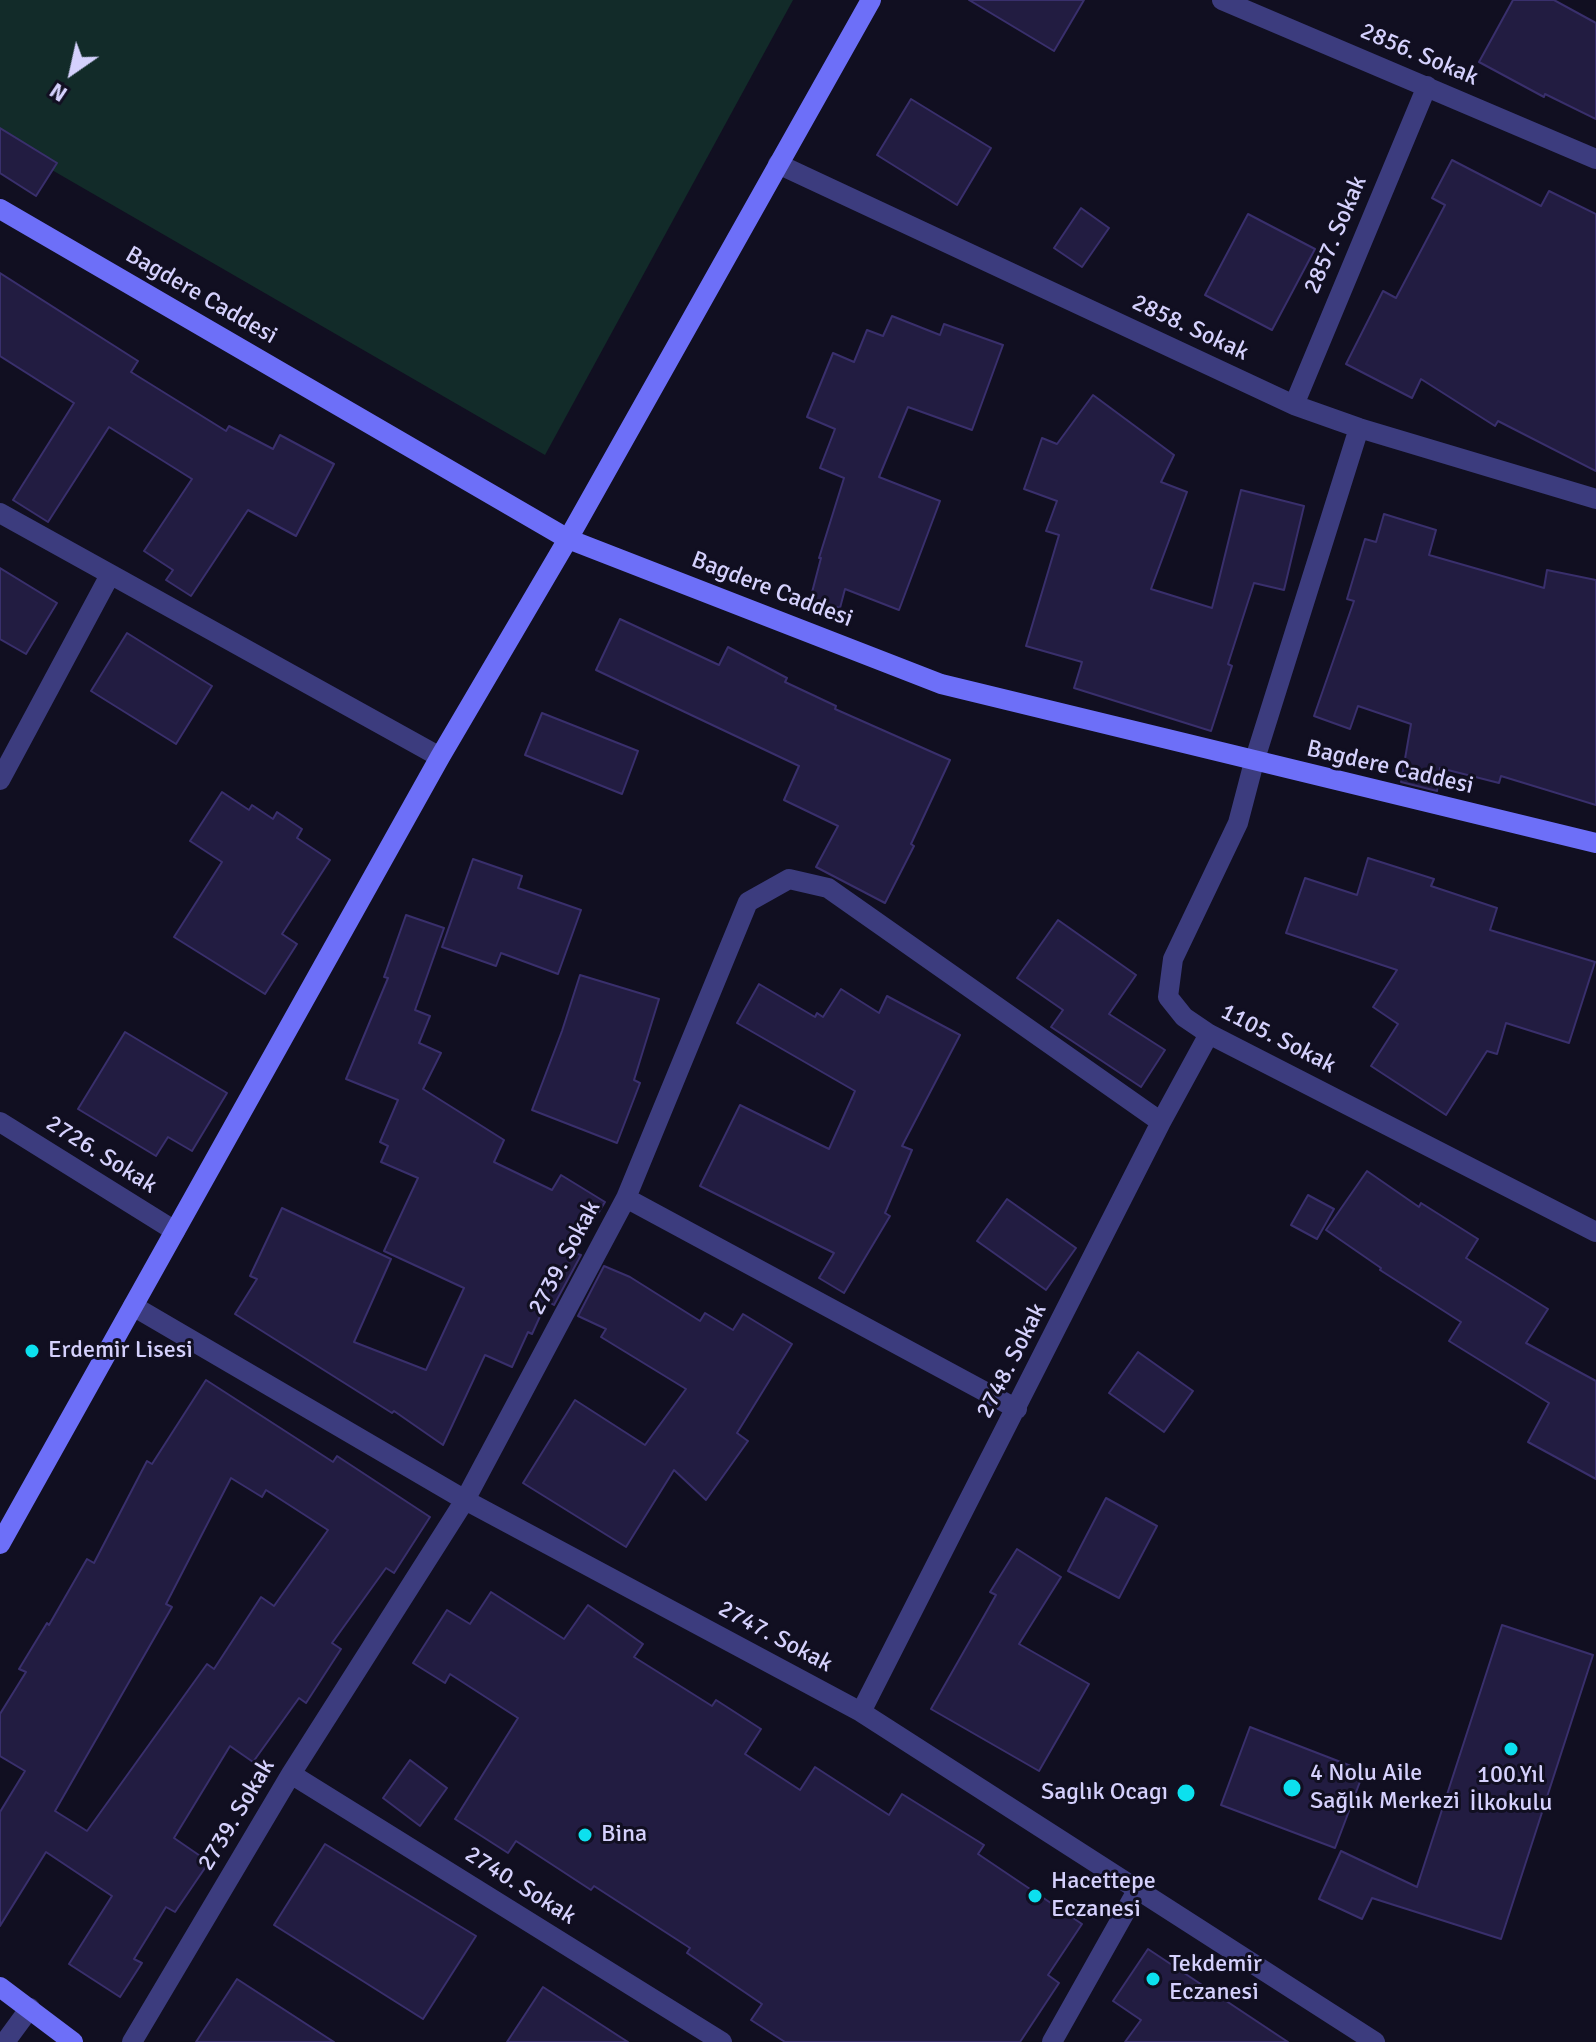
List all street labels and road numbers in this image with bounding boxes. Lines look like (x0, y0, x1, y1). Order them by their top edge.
street label: 2856. Sokak (1356, 17, 1482, 93)
street label: 2857. Sokak (1298, 172, 1374, 298)
street label: Bagdere Caddesi (120, 241, 282, 351)
street label: 2858. Sokak (1127, 288, 1253, 368)
street label: Bagdere Caddesi (687, 546, 857, 634)
street label: Bagdere Caddesi (1304, 735, 1476, 801)
street label: 1105. Sokak (1216, 998, 1340, 1080)
street label: 2726. Sokak (40, 1110, 162, 1200)
street label: 2739. Sokak (523, 1196, 607, 1320)
street label: 2748. Sokak (971, 1299, 1053, 1423)
street label: 2747. Sokak (713, 1595, 837, 1679)
street label: 2739. Sokak (192, 1754, 282, 1876)
street label: 2740. Sokak (459, 1841, 581, 1931)

